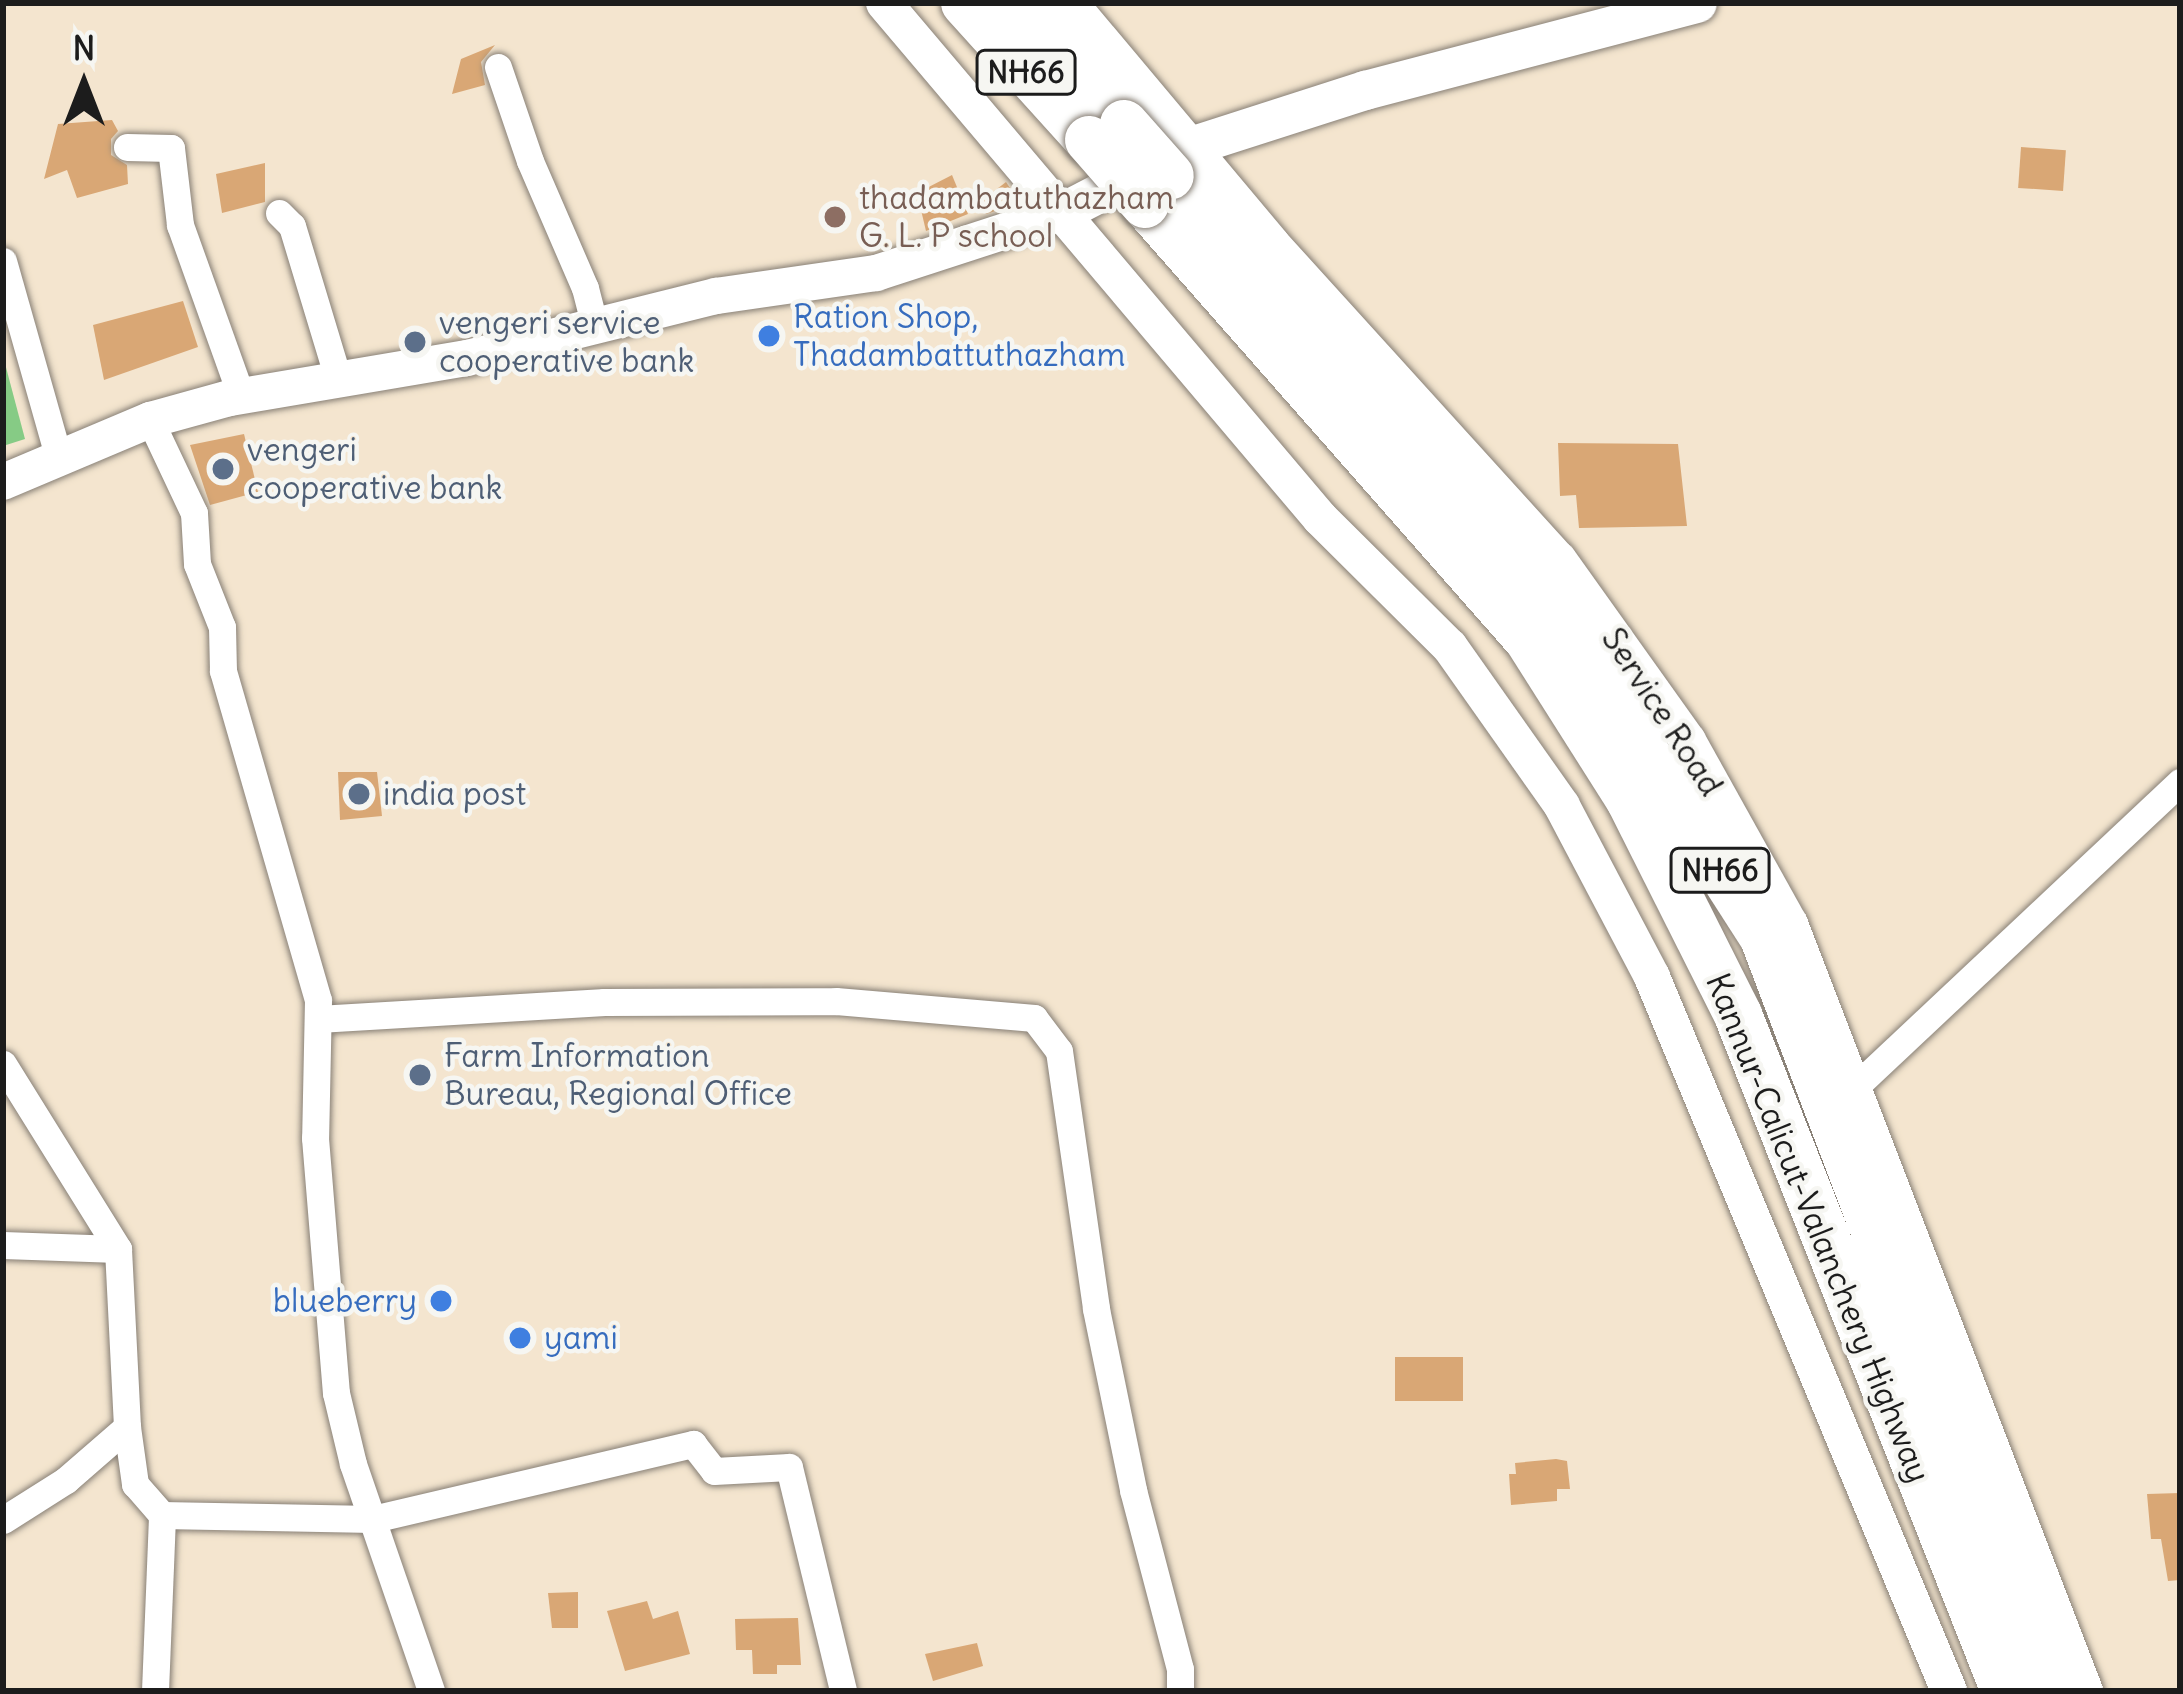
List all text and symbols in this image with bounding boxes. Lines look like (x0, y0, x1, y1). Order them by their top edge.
north arrow (24, 24, 144, 144)
text: N (73, 27, 95, 69)
road number: NH66 (975, 48, 1077, 96)
place label: thadambatuthazham G. L. P school (859, 178, 1174, 256)
marker: thadambatuthazham G. L. P school (822, 204, 848, 230)
place label: Ration Shop, Thadambattuthazham (793, 297, 1125, 375)
place label: vengeri service cooperative bank (439, 303, 694, 381)
marker: Ration Shop, Thadambattuthazham (756, 323, 782, 349)
marker: vengeri service cooperative bank (402, 329, 428, 355)
place label: vengeri cooperative bank (247, 430, 502, 508)
marker: vengeri cooperative bank (210, 456, 236, 482)
street label: Service Road (1593, 621, 1731, 803)
place label: india post (383, 774, 526, 814)
marker: india post (346, 781, 372, 807)
road number: NH66 (1669, 846, 1771, 894)
street label: Kannur-Calicut-Valanchery Highway (1697, 968, 1939, 1488)
place label: Farm Information Bureau, Regional Office (444, 1036, 792, 1114)
marker: Farm Information Bureau, Regional Office (407, 1062, 433, 1088)
place label: blueberry (273, 1281, 417, 1321)
marker: blueberry (428, 1288, 454, 1314)
place label: yami (544, 1318, 618, 1358)
marker: yami (507, 1325, 533, 1351)

